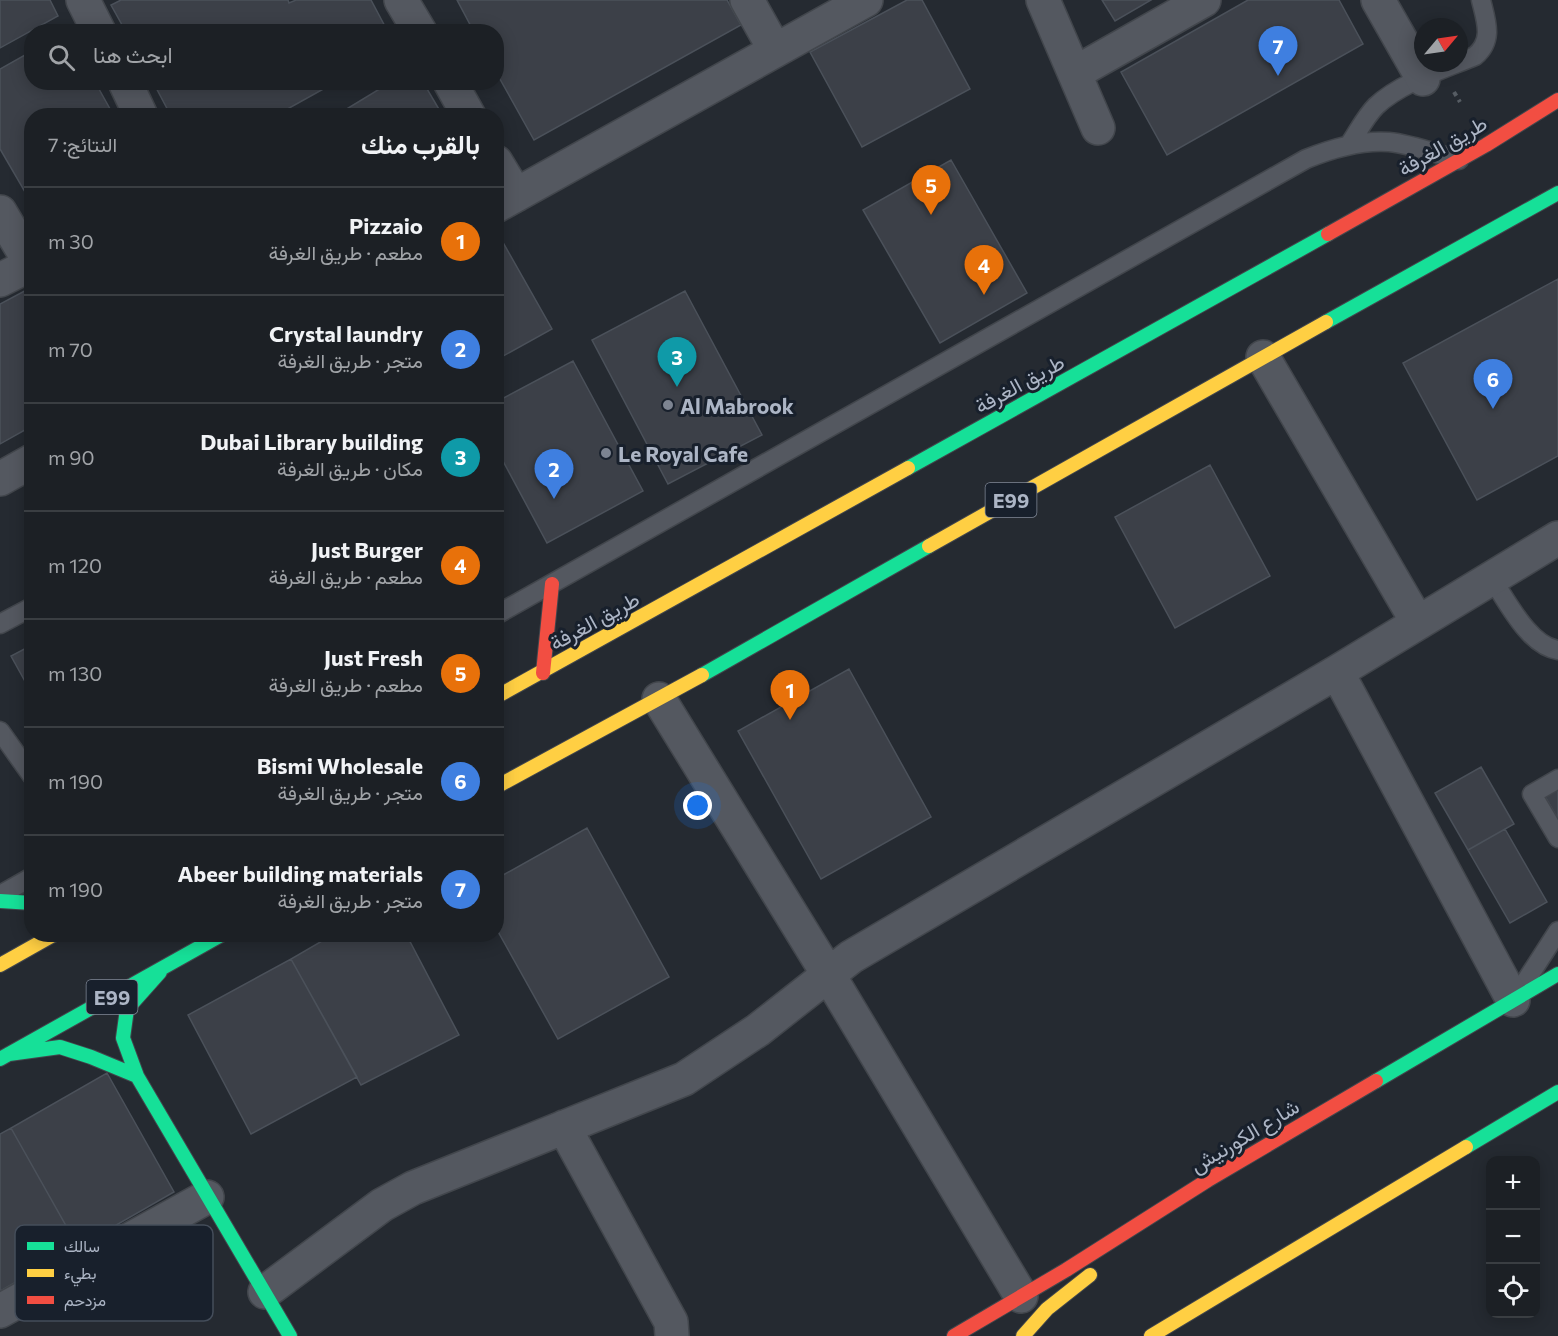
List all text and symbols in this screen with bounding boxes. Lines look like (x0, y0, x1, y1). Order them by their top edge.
north arrow (1414, 18, 1468, 72)
search box (24, 24, 504, 90)
pin: 7 (1258, 26, 1298, 76)
icon: search (45, 41, 78, 74)
text: ابحث هنا (93, 41, 173, 68)
street label: طريق الغرفة (1393, 110, 1492, 182)
text: بالقرب منك (361, 128, 480, 159)
text: النتائج: 7 (48, 132, 117, 156)
pin: 5 (912, 166, 950, 215)
text: Pizzaio (349, 212, 423, 239)
text: 30 m (48, 229, 94, 253)
text: 1 (456, 229, 465, 253)
text: مطعم · طريق الغرفة (268, 240, 423, 264)
pin: 4 (964, 246, 1004, 295)
text: Crystal laundry (269, 320, 423, 347)
text: 70 m (48, 337, 93, 361)
text: 2 (455, 337, 466, 361)
pin: 3 (658, 338, 696, 387)
text: متجر · طريق الغرفة (277, 348, 423, 372)
street label: طريق الغرفة (970, 348, 1069, 420)
pin: 6 (1474, 360, 1512, 409)
place label: Al Mabrook (680, 393, 794, 418)
marker: Al Mabrook (661, 398, 675, 412)
text: Dubai Library building (200, 428, 423, 455)
place label: Le Royal Cafe (618, 441, 748, 466)
text: 90 m (48, 445, 95, 469)
text: 3 (455, 445, 466, 469)
marker: Le Royal Cafe (599, 446, 613, 460)
pin: 2 (534, 450, 574, 499)
text: مكان · طريق الغرفة (277, 456, 423, 480)
road number: E99 (986, 483, 1036, 517)
text: Just Burger (311, 536, 423, 563)
text: 120 m (48, 553, 102, 577)
text: 4 (454, 553, 467, 577)
text: مطعم · طريق الغرفة (268, 564, 423, 588)
street label: طريق الغرفة (545, 585, 644, 657)
text: Just Fresh (324, 644, 423, 671)
text: 130 m (48, 661, 102, 685)
text: 5 (455, 661, 466, 685)
pin: 1 (770, 670, 810, 720)
text: مطعم · طريق الغرفة (268, 672, 423, 696)
text: Bismi Wholesale (257, 752, 423, 779)
text: 190 m (48, 769, 103, 793)
text: 6 (454, 769, 467, 793)
text: متجر · طريق الغرفة (277, 780, 423, 804)
your location (683, 791, 712, 820)
text: Abeer building materials (177, 860, 423, 887)
text: 190 m (48, 877, 103, 901)
text: 7 (455, 877, 466, 901)
text: متجر · طريق الغرفة (277, 888, 423, 912)
road number: E99 (86, 980, 138, 1014)
street label: شارع الكورنيش (1185, 1093, 1305, 1180)
map controls (1486, 1156, 1540, 1318)
button: + (1486, 1156, 1540, 1210)
button: − (1486, 1210, 1540, 1264)
legend (15, 1225, 213, 1321)
text: سالك (64, 1236, 100, 1255)
text: بطيء (64, 1263, 96, 1287)
button: locate (1486, 1264, 1540, 1318)
text: مزدحم (64, 1290, 106, 1311)

